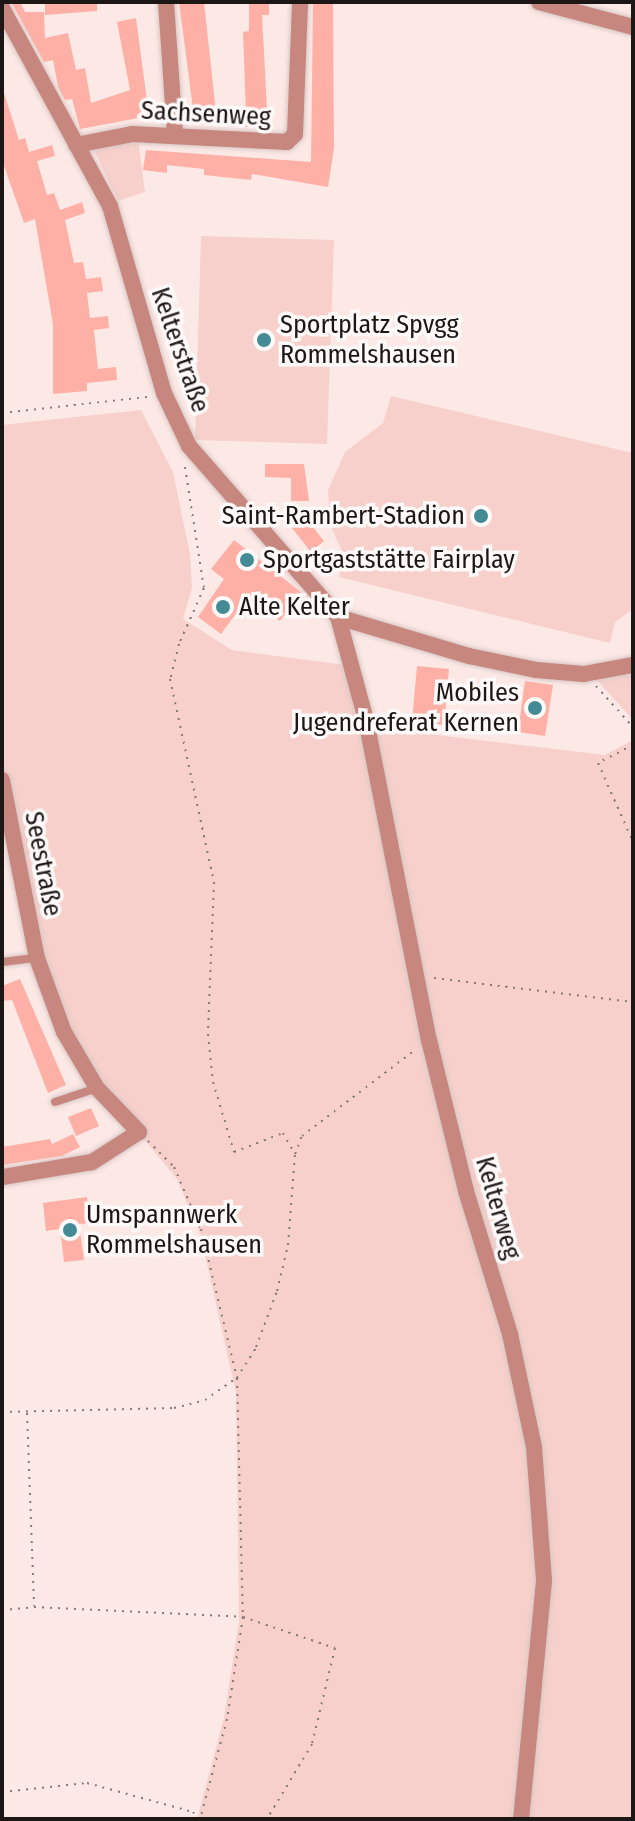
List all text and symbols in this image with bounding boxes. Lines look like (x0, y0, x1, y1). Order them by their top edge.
street label: Sachsenweg (140, 95, 272, 133)
street label: Kelterstraße (144, 283, 216, 417)
place label: Sportplatz Spvgg Rommelshausen (280, 309, 459, 370)
marker: Sportplatz Spvgg Rommelshausen (255, 331, 273, 349)
place label: Saint-Rambert-Stadion (222, 500, 465, 532)
marker: Saint-Rambert-Stadion (472, 507, 490, 525)
place label: Sportgaststätte Fairplay (263, 544, 515, 576)
marker: Sportgaststätte Fairplay (238, 551, 256, 569)
place label: Alte Kelter (239, 591, 350, 623)
marker: Alte Kelter (214, 598, 232, 616)
place label: Mobiles Jugendreferat Kernen (293, 677, 519, 738)
marker: Mobiles Jugendreferat Kernen (526, 699, 544, 717)
street label: Seestraße (18, 809, 68, 919)
street label: Kelterweg (469, 1153, 527, 1263)
place label: Umspannwerk Rommelshausen (86, 1199, 262, 1260)
marker: Umspannwerk Rommelshausen (61, 1221, 79, 1239)

